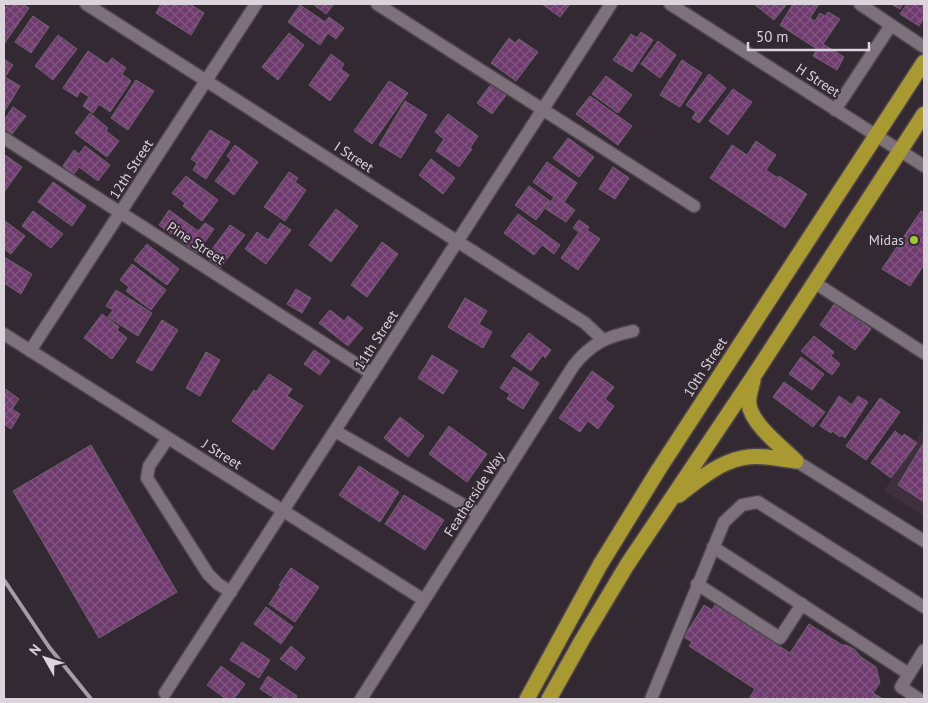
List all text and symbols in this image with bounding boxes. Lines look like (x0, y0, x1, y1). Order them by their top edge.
scale bar (748, 20, 869, 52)
text: 50 m (756, 27, 789, 46)
street label: H Street (793, 59, 844, 101)
street label: 12th Street (105, 136, 157, 202)
street label: I Street (331, 138, 377, 177)
street label: Pine Street (163, 218, 229, 269)
place label: Midas (869, 231, 904, 249)
marker: Midas (908, 234, 920, 246)
street label: 11th Street (350, 307, 402, 373)
street label: 10th Street (679, 334, 731, 400)
street label: J Street (198, 434, 245, 473)
street label: Featherside Way (440, 448, 508, 540)
north arrow (20, 633, 70, 683)
text: N (25, 641, 45, 659)

